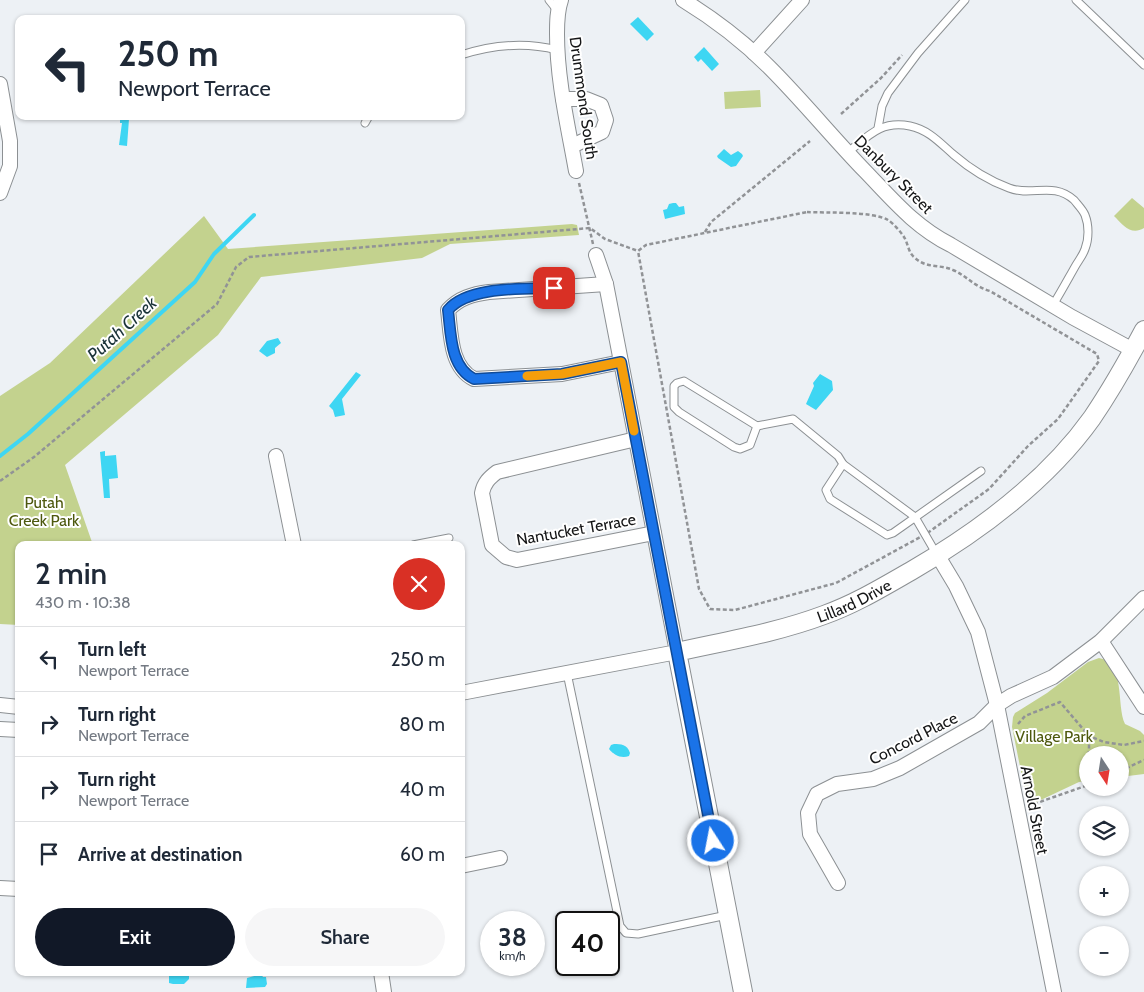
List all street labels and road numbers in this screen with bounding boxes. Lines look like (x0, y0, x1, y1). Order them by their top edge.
street label: Drummond South (565, 35, 602, 161)
street label: Danbury Street (850, 131, 937, 218)
street label: Nantucket Terrace (515, 510, 637, 549)
street label: Lillard Drive (814, 575, 895, 627)
street label: Concord Place (866, 708, 961, 769)
street label: Arnold Street (1017, 764, 1053, 857)

